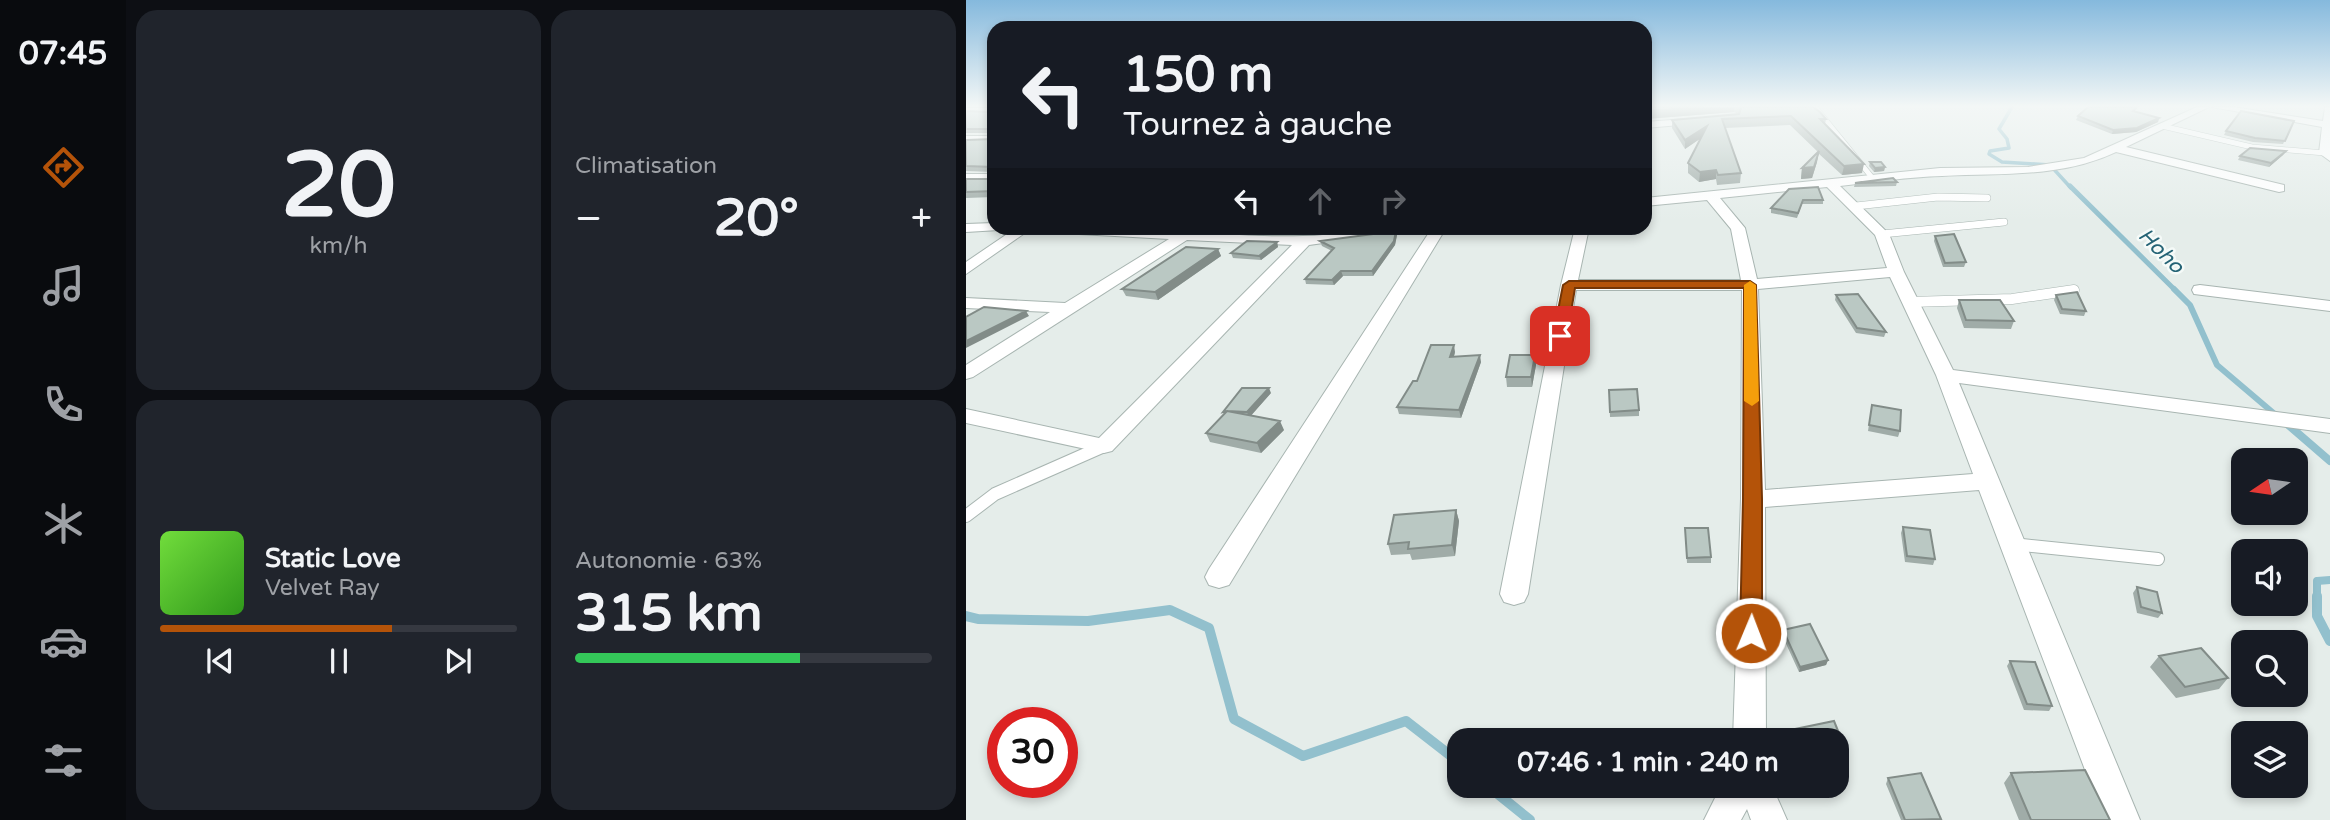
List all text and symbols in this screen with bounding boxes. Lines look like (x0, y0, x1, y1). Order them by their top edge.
text: 07:45 (19, 35, 107, 73)
text: 150 m (1123, 46, 1273, 105)
icon: left (1008, 49, 1099, 140)
text: Tournez à gauche (1123, 106, 1392, 144)
text: 20 (281, 131, 396, 241)
icon: directions (39, 143, 88, 192)
text: Climatisation (575, 152, 717, 180)
icon: left (1228, 182, 1266, 220)
icon: ahead (1301, 182, 1339, 220)
icon: right (1374, 182, 1412, 220)
text: 20° (714, 187, 799, 250)
text: − (575, 196, 602, 242)
text: + (911, 196, 932, 242)
water label: Hoho (2133, 223, 2190, 280)
text: km/h (310, 232, 367, 260)
icon: music (39, 261, 88, 310)
pin (1530, 306, 1590, 366)
icon: arrive (1541, 317, 1579, 355)
icon: phone (39, 380, 88, 429)
north arrow (2231, 448, 2308, 525)
map controls (2231, 448, 2308, 798)
icon: climate (39, 499, 88, 548)
button: sound (2231, 539, 2308, 616)
text: Static Love (265, 543, 401, 574)
text: Autonomie · 63% (575, 547, 762, 575)
text: Velvet Ray (265, 574, 380, 602)
text: 315 km (575, 582, 763, 645)
position arrow (1714, 596, 1788, 670)
icon: car (39, 617, 88, 666)
button: search (2231, 630, 2308, 707)
icon: previous (201, 642, 239, 680)
icon: pause (320, 642, 358, 680)
icon: next (439, 642, 477, 680)
speed limit sign: 30 (987, 707, 1078, 798)
button: layers (2231, 721, 2308, 798)
icon: filters (39, 736, 88, 785)
text: 07:46 · 1 min · 240 m (1517, 747, 1779, 778)

